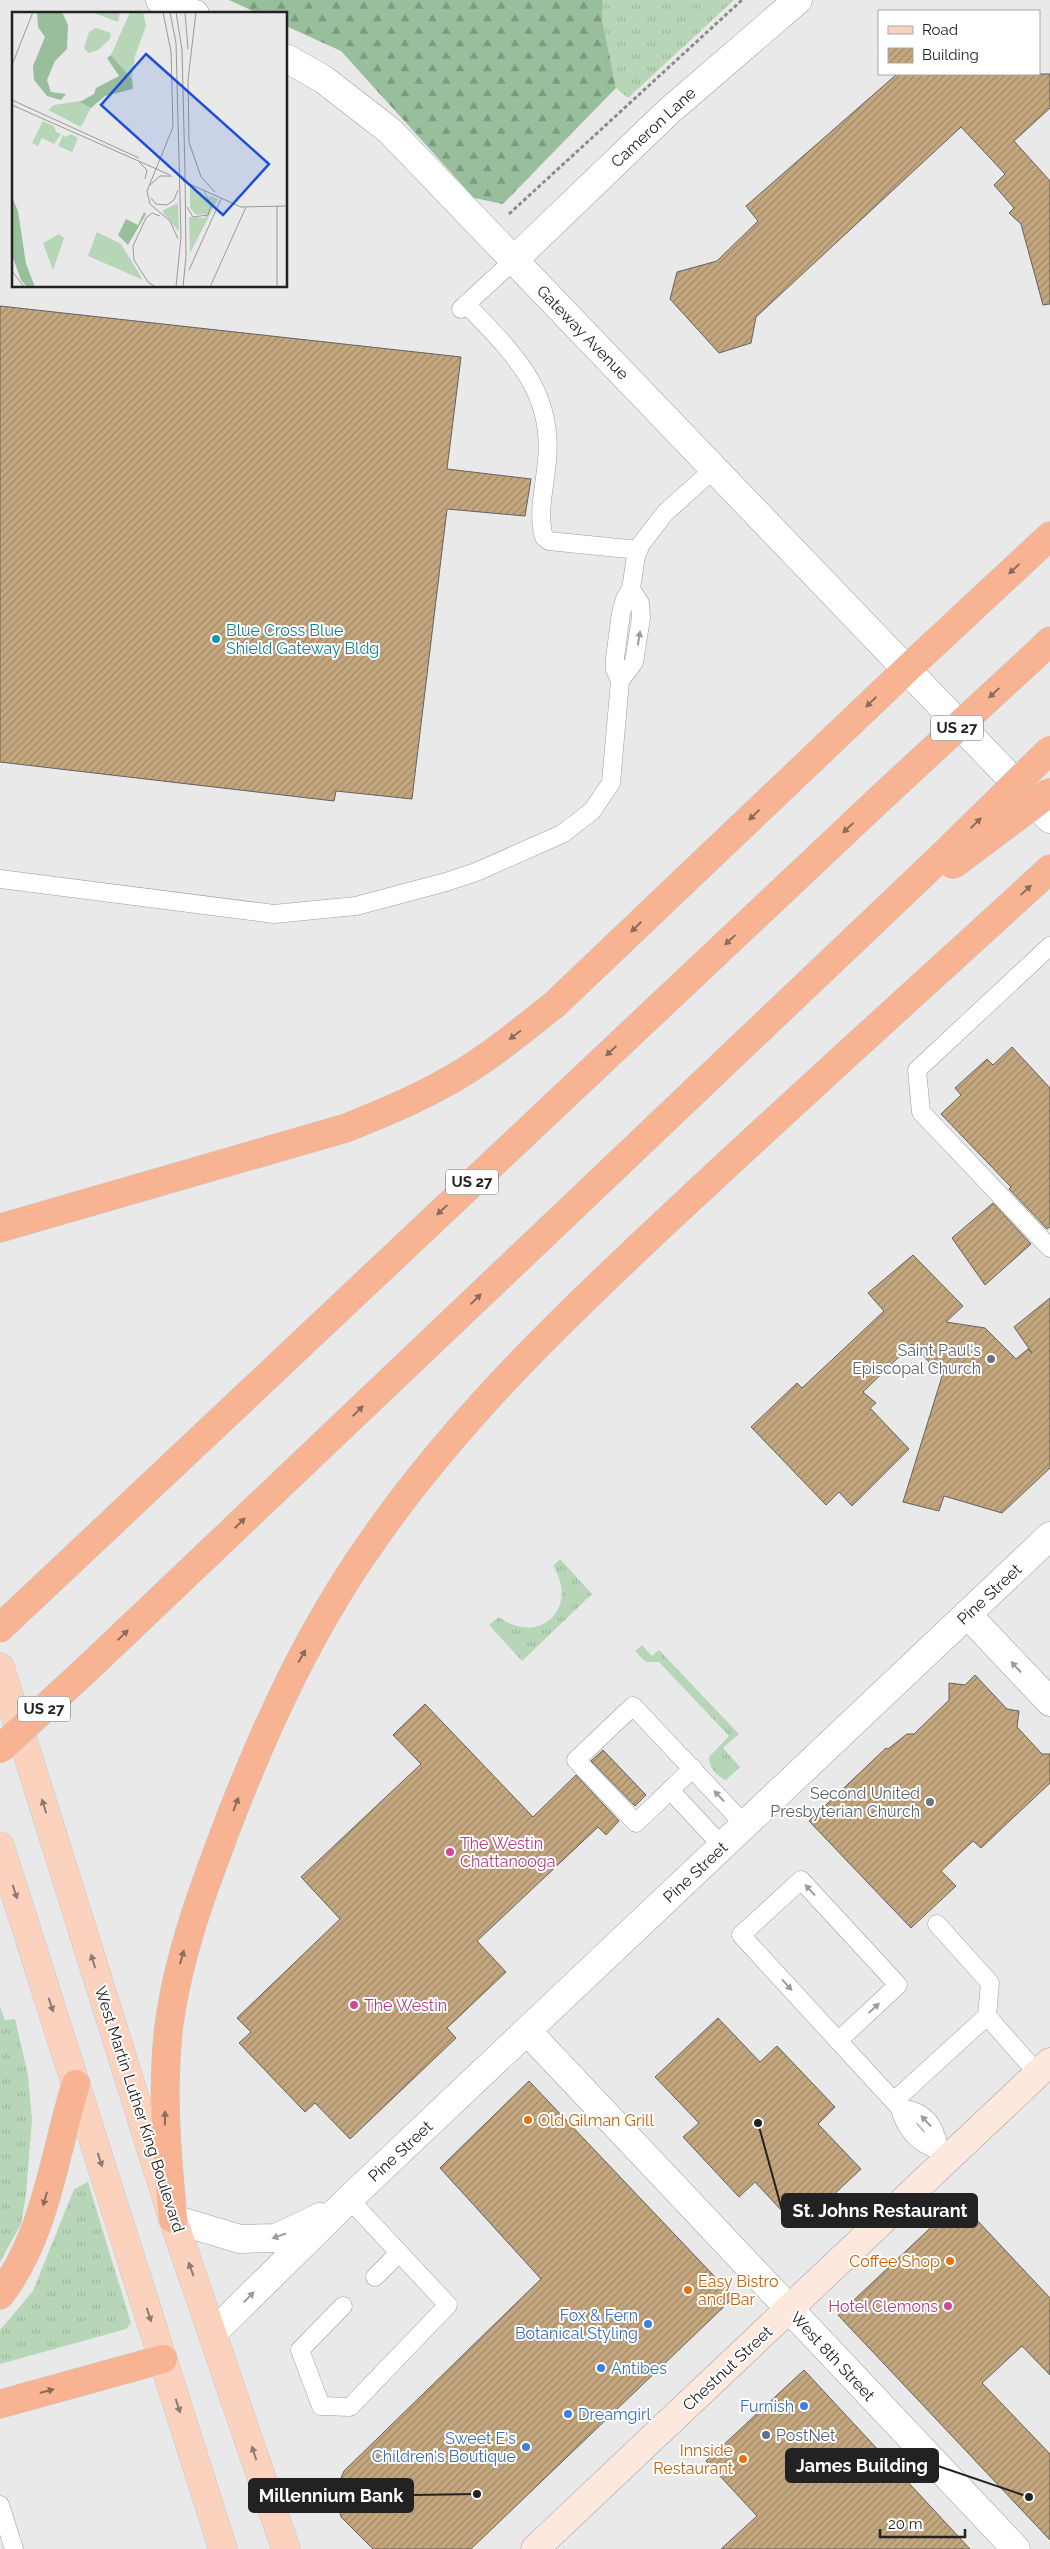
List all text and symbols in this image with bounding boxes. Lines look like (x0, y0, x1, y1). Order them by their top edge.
legend (878, 10, 1040, 75)
inset map (12, 12, 288, 288)
text: Road (922, 21, 958, 39)
text: Building (922, 46, 979, 64)
street label: Cameron Lane (607, 83, 700, 171)
street label: Gateway Avenue (533, 281, 632, 383)
one-way arrow (1009, 563, 1021, 575)
place label: Blue Cross Blue Shield Gateway Bldg (226, 621, 379, 658)
one-way arrow (635, 629, 643, 645)
marker: Blue Cross Blue Shield Gateway Bldg (210, 633, 222, 645)
one-way arrow (988, 687, 1000, 699)
one-way arrow (866, 696, 878, 708)
road number: US 27 (931, 716, 983, 740)
one-way arrow (748, 808, 760, 820)
one-way arrow (969, 817, 981, 829)
one-way arrow (843, 822, 855, 834)
one-way arrow (1020, 885, 1033, 896)
one-way arrow (631, 921, 643, 933)
one-way arrow (724, 934, 736, 946)
one-way arrow (509, 1029, 522, 1040)
one-way arrow (606, 1045, 618, 1057)
road number: US 27 (446, 1170, 498, 1194)
one-way arrow (436, 1204, 448, 1216)
one-way arrow (469, 1293, 481, 1305)
place label: Saint Paul's Episcopal Church (852, 1341, 981, 1378)
marker: Saint Paul's Episcopal Church (985, 1353, 997, 1365)
one-way arrow (352, 1405, 364, 1417)
one-way arrow (234, 1517, 246, 1529)
street label: Pine Street (953, 1560, 1026, 1629)
one-way arrow (116, 1629, 128, 1641)
one-way arrow (298, 1648, 306, 1663)
one-way arrow (1011, 1661, 1023, 1673)
road number: US 27 (18, 1696, 70, 1722)
place label: Second United Presbyterian Church (770, 1784, 920, 1821)
one-way arrow (713, 1791, 725, 1803)
one-way arrow (232, 1796, 240, 1811)
marker: Second United Presbyterian Church (924, 1796, 936, 1808)
one-way arrow (39, 1798, 47, 1813)
place label: The Westin Chattanooga (460, 1834, 555, 1871)
street label: Pine Street (659, 1838, 732, 1907)
marker: The Westin Chattanooga (444, 1846, 456, 1858)
one-way arrow (804, 1884, 816, 1896)
one-way arrow (11, 1885, 19, 1900)
one-way arrow (179, 1950, 187, 1965)
one-way arrow (88, 1953, 96, 1968)
one-way arrow (781, 1979, 793, 1991)
street label: West Martin Luther King Boulevard (91, 1984, 188, 2235)
place label: The Westin (364, 1996, 447, 2015)
one-way arrow (47, 1998, 55, 2013)
marker: The Westin (348, 1999, 360, 2011)
one-way arrow (867, 2002, 879, 2014)
one-way arrow (161, 2110, 169, 2126)
place label: Old Gilman Grill (538, 2111, 654, 2130)
marker: Old Gilman Grill (522, 2114, 534, 2126)
one-way arrow (920, 2115, 932, 2127)
street label: Pine Street (364, 2117, 437, 2186)
one-way arrow (97, 2153, 104, 2168)
one-way arrow (40, 2192, 48, 2207)
callout: St. Johns Restaurant (782, 2194, 977, 2227)
text: St. Johns Restaurant (793, 2200, 967, 2221)
one-way arrow (271, 2232, 286, 2240)
place label: Coffee Shop (849, 2252, 940, 2271)
marker: Coffee Shop (944, 2255, 956, 2267)
one-way arrow (187, 2262, 195, 2277)
place label: Easy Bistro and Bar (698, 2272, 778, 2309)
marker: Easy Bistro and Bar (682, 2284, 694, 2296)
one-way arrow (242, 2292, 254, 2304)
place label: Hotel Clemons (828, 2297, 938, 2316)
marker: Hotel Clemons (942, 2300, 954, 2312)
place label: Fox & Fern Botanical Styling (515, 2306, 638, 2343)
one-way arrow (146, 2308, 153, 2323)
street label: West 8th Street (787, 2308, 879, 2405)
marker: Fox & Fern Botanical Styling (642, 2318, 654, 2330)
street label: Chestnut Street (679, 2322, 776, 2415)
place label: Antibes (611, 2359, 667, 2378)
marker: Antibes (595, 2362, 607, 2374)
one-way arrow (39, 2387, 55, 2395)
place label: Furnish (740, 2397, 794, 2416)
one-way arrow (174, 2398, 182, 2413)
marker: Furnish (798, 2400, 810, 2412)
place label: Dreamgirl (578, 2405, 652, 2424)
marker: Dreamgirl (562, 2408, 574, 2420)
place label: PostNet (776, 2426, 836, 2445)
place label: Sweet E's Children's Boutique (372, 2429, 516, 2466)
marker: PostNet (760, 2429, 772, 2441)
marker: Sweet E's Children's Boutique (520, 2441, 532, 2453)
place label: Innside Restaurant (653, 2441, 734, 2478)
one-way arrow (250, 2445, 258, 2460)
callout: James Building (786, 2449, 938, 2482)
marker: Innside Restaurant (737, 2453, 749, 2465)
text: James Building (796, 2455, 928, 2476)
callout: Millennium Bank (249, 2479, 413, 2512)
text: Millennium Bank (259, 2485, 404, 2506)
scale bar (880, 2506, 965, 2538)
text: 20 m (888, 2515, 923, 2533)

